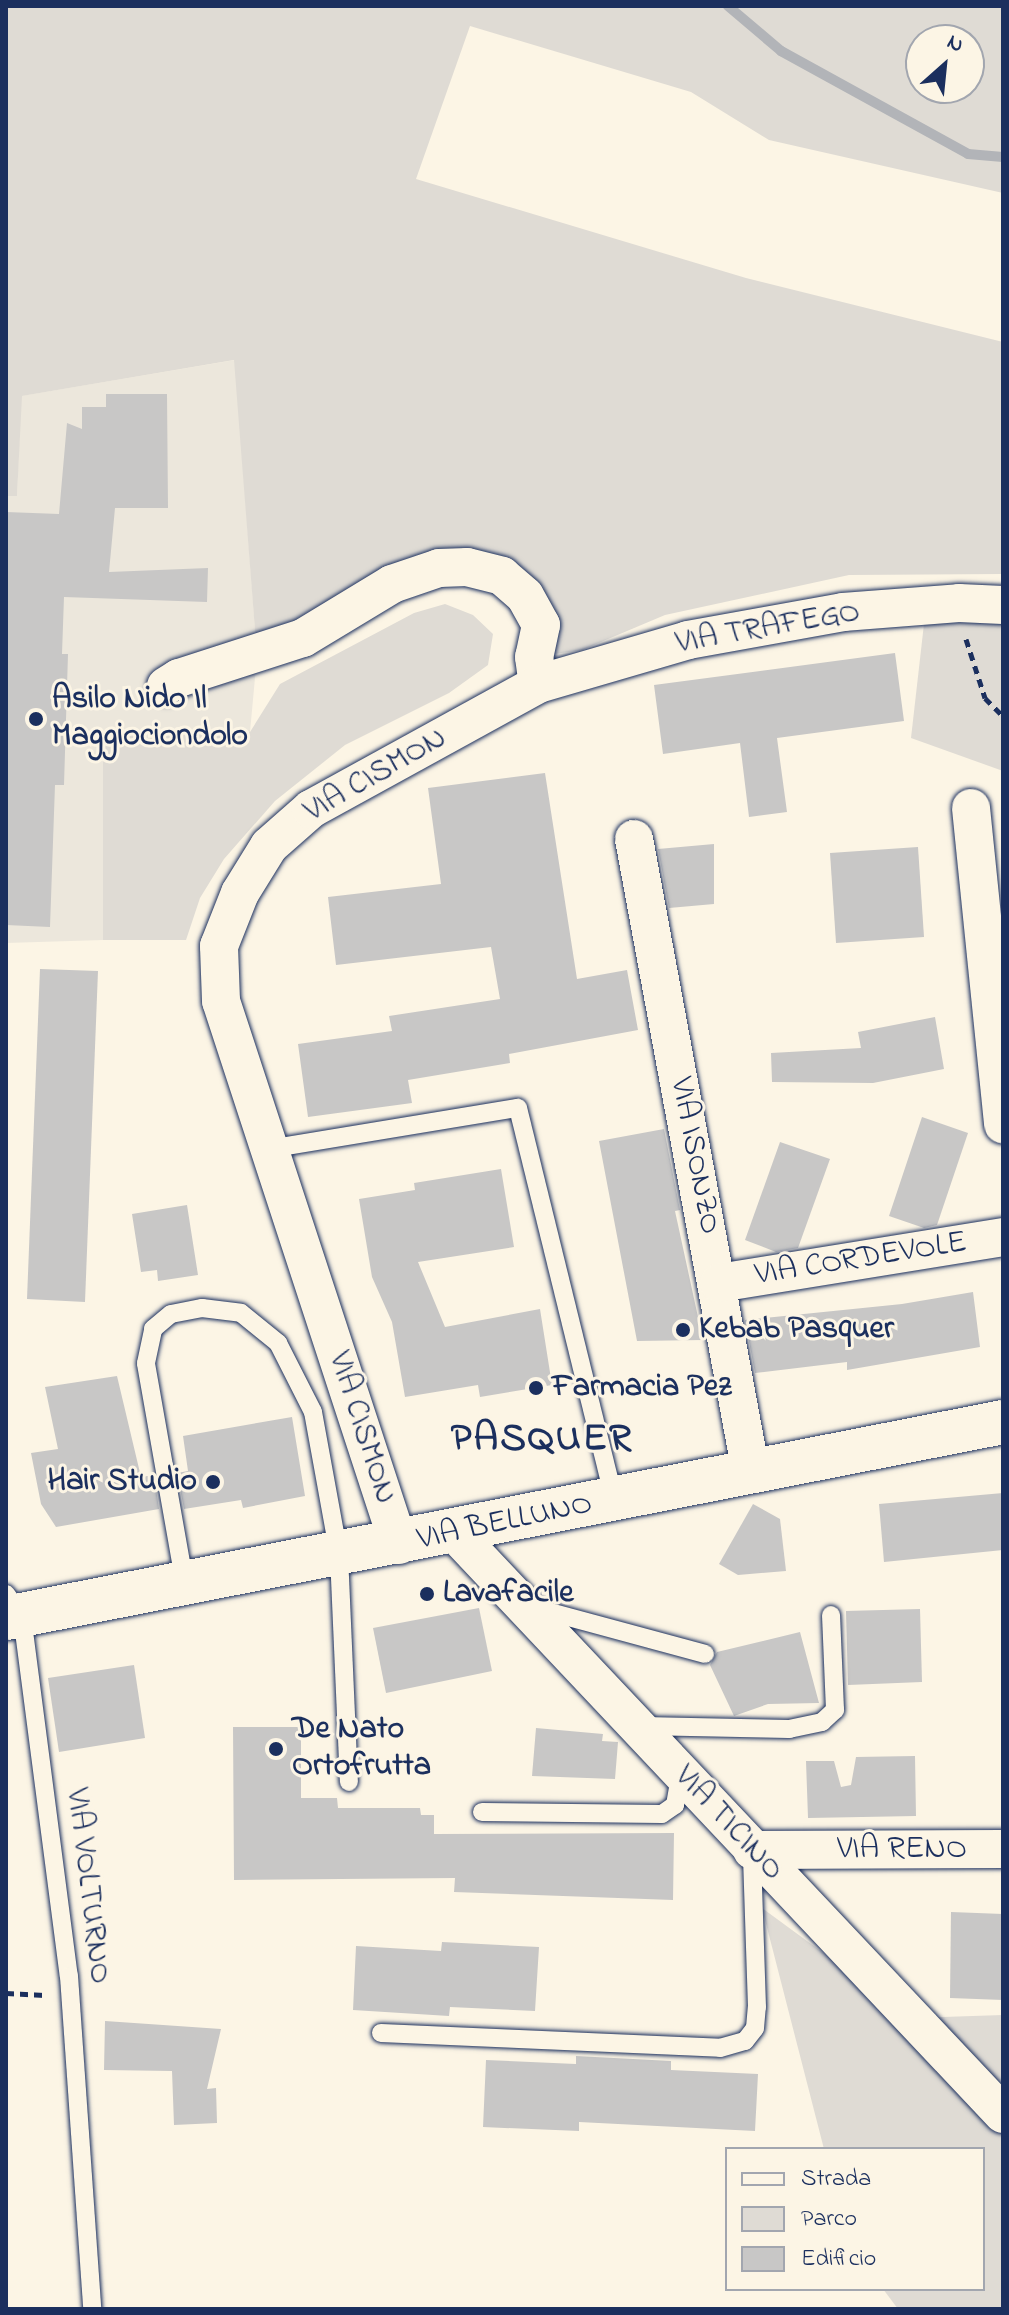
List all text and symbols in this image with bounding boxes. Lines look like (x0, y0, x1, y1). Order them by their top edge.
north arrow (905, 24, 985, 104)
text: N (941, 27, 969, 62)
street label: VIA TRAFEGO (673, 594, 863, 664)
place label: Asilo Nido Il Maggiociondolo (52, 682, 248, 757)
marker: Asilo Nido Il Maggiociondolo (27, 710, 45, 728)
street label: VIA CISMON (298, 720, 454, 832)
street label: VIA ISONZO (660, 1074, 728, 1238)
street label: VIA CORDEVOLE (752, 1224, 970, 1296)
place label: Kebab Pasquer (699, 1311, 894, 1349)
marker: Kebab Pasquer (674, 1321, 692, 1339)
street label: VIA CISMON (318, 1347, 404, 1509)
place label: Farmacia Pez (552, 1369, 732, 1407)
marker: Farmacia Pez (527, 1379, 545, 1397)
district label: PASQUER (451, 1416, 633, 1464)
place label: Hair Studio (48, 1463, 197, 1501)
marker: Hair Studio (204, 1473, 222, 1491)
street label: VIA BELLUNO (414, 1486, 596, 1560)
place label: Lavafacile (443, 1575, 574, 1613)
marker: Lavafacile (418, 1585, 436, 1603)
place label: De Nato Ortofrutta (292, 1712, 431, 1787)
marker: De Nato Ortofrutta (267, 1740, 285, 1758)
street label: VIA TICINO (665, 1758, 791, 1890)
street label: VIA VOLTURNO (56, 1786, 118, 1986)
street label: VIA RENO (837, 1831, 967, 1869)
legend (725, 2147, 985, 2291)
text: Strada (801, 2162, 871, 2197)
text: Parco (801, 2202, 857, 2237)
text: Edificio (801, 2242, 876, 2277)

